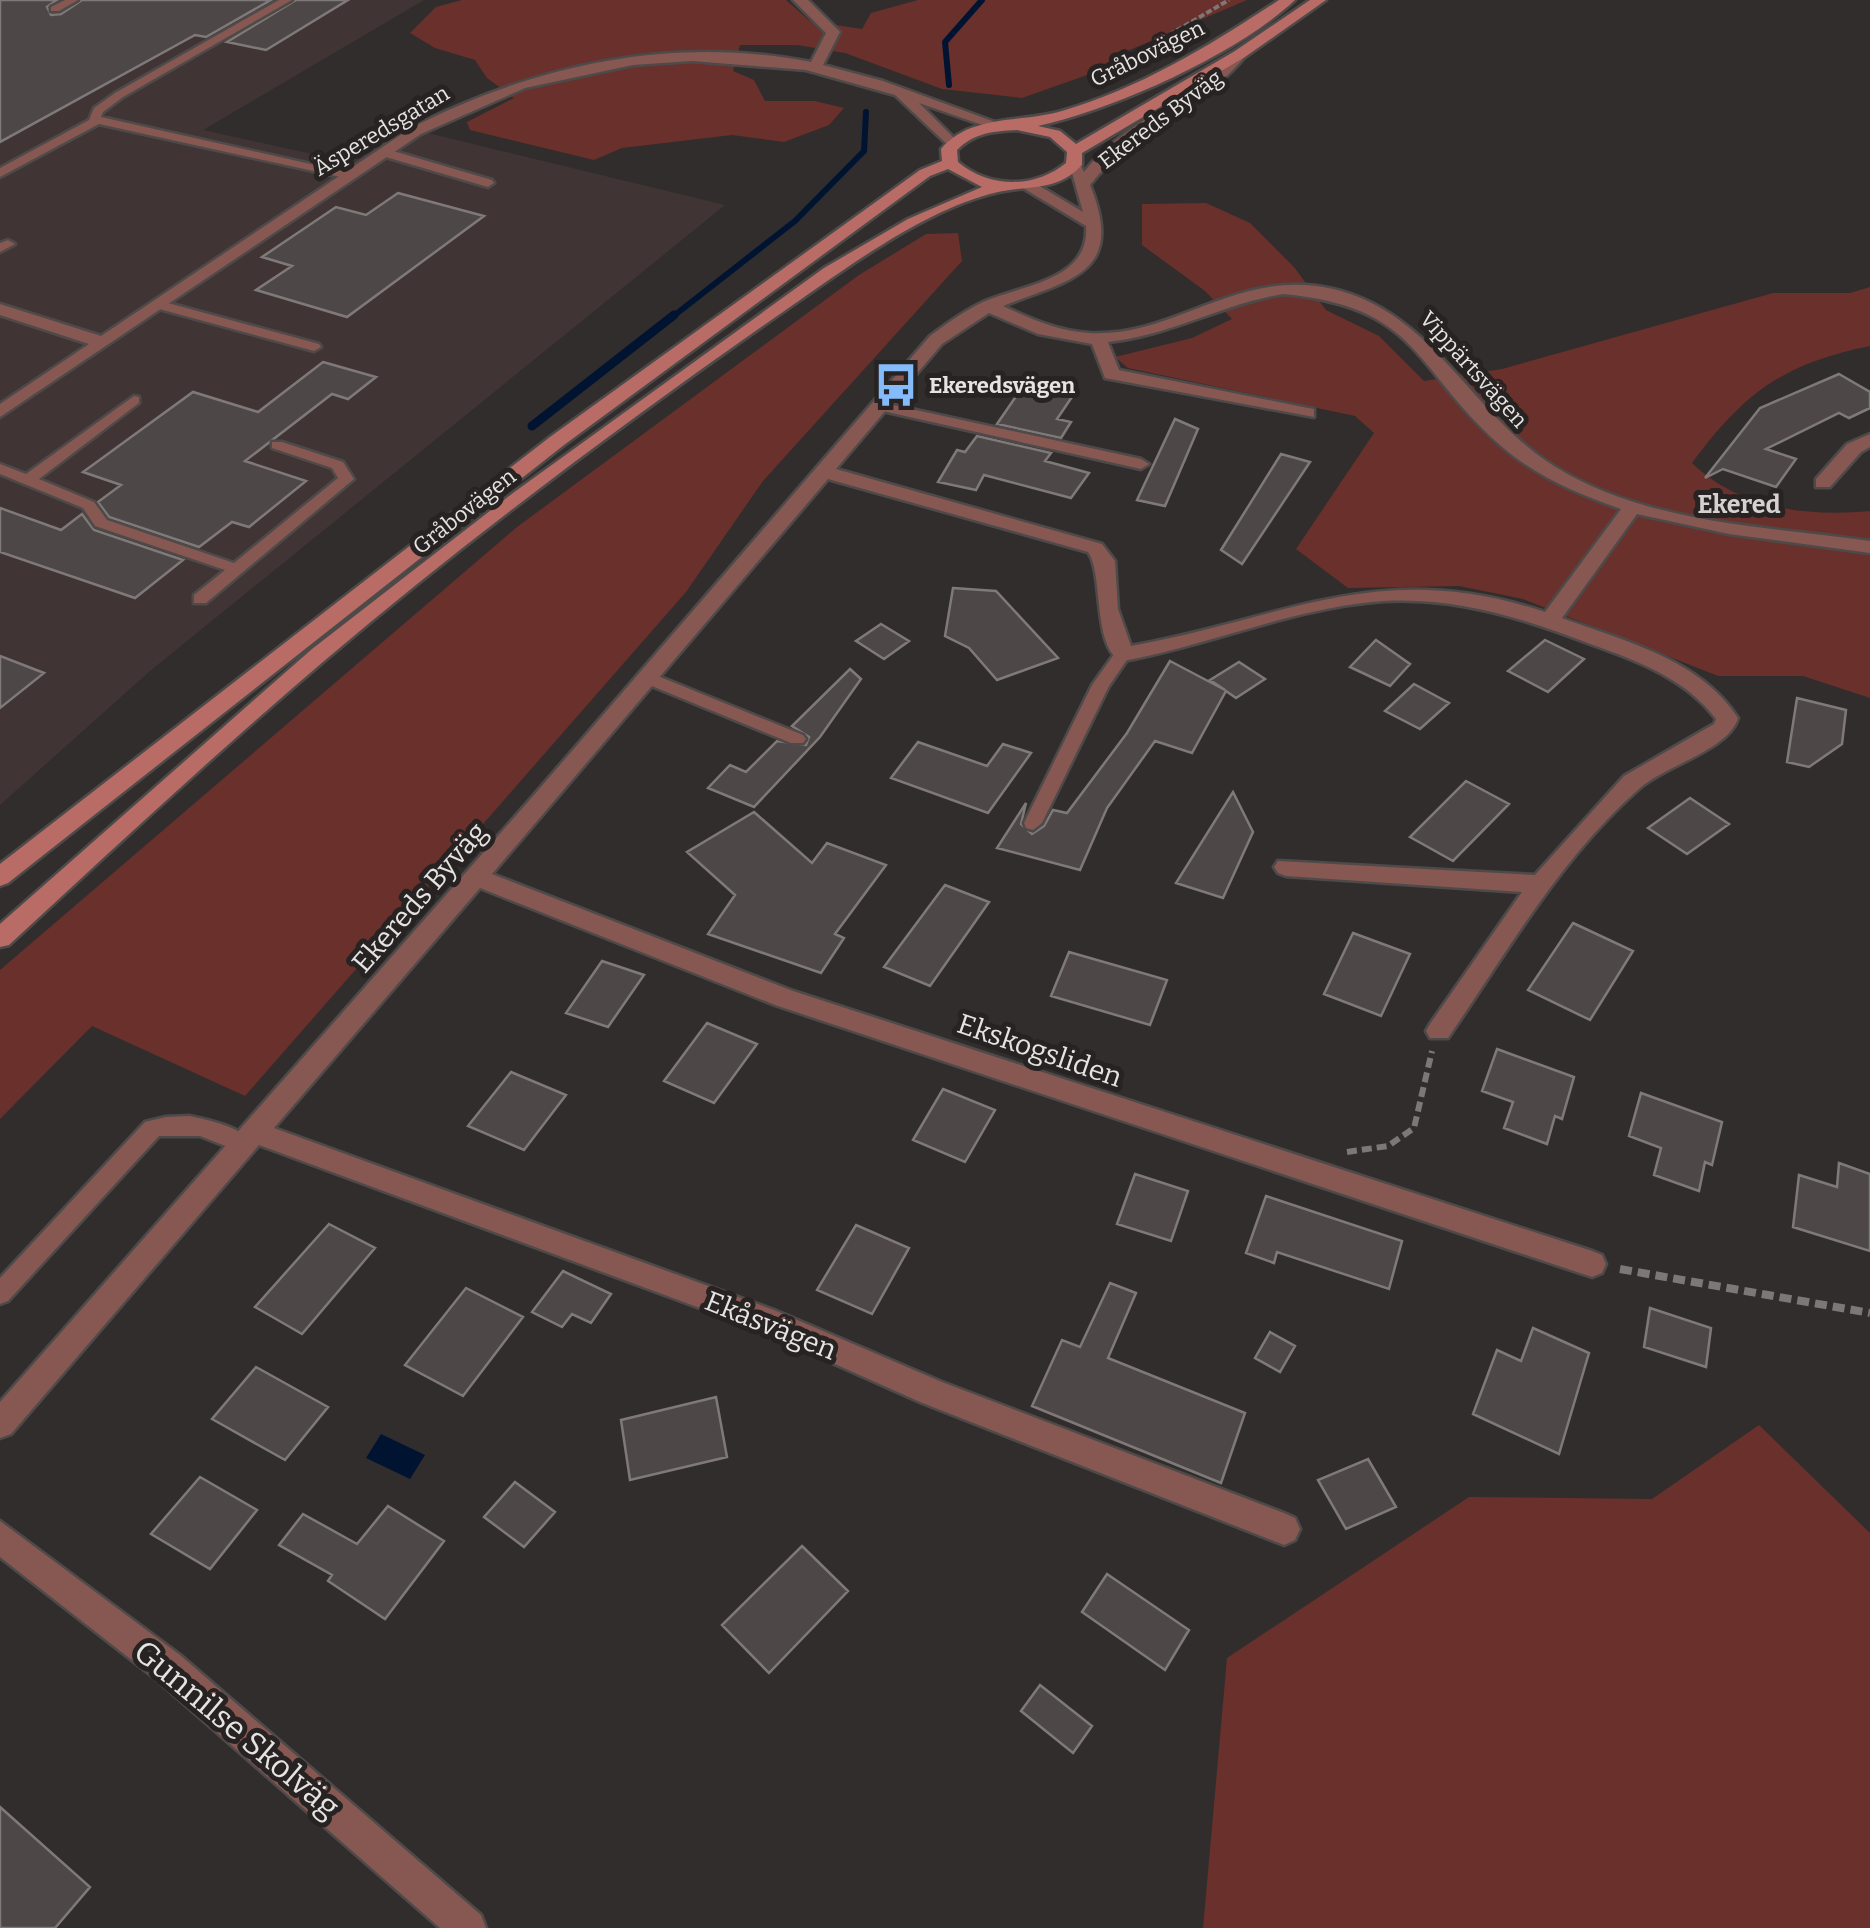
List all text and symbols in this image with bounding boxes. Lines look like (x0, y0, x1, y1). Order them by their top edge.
street label: Gråbovägen (1086, 14, 1209, 93)
street label: Ekereds Byväg (1093, 64, 1227, 175)
street label: Äsperedsgatan (309, 79, 454, 182)
street label: Vippärtsvägen (1414, 305, 1533, 433)
bus stop icon: Ekeredsvägen (872, 361, 920, 409)
place label: Ekeredsvägen (929, 372, 1075, 399)
street label: Gråbovägen (407, 463, 521, 560)
district label: Ekered (1697, 490, 1781, 520)
street label: Ekereds Byväg (345, 816, 494, 979)
street label: Ekskogsliden (953, 1007, 1127, 1094)
street label: Ekåsvägen (700, 1284, 841, 1367)
street label: Gunnilse Skolväg (127, 1632, 347, 1826)

